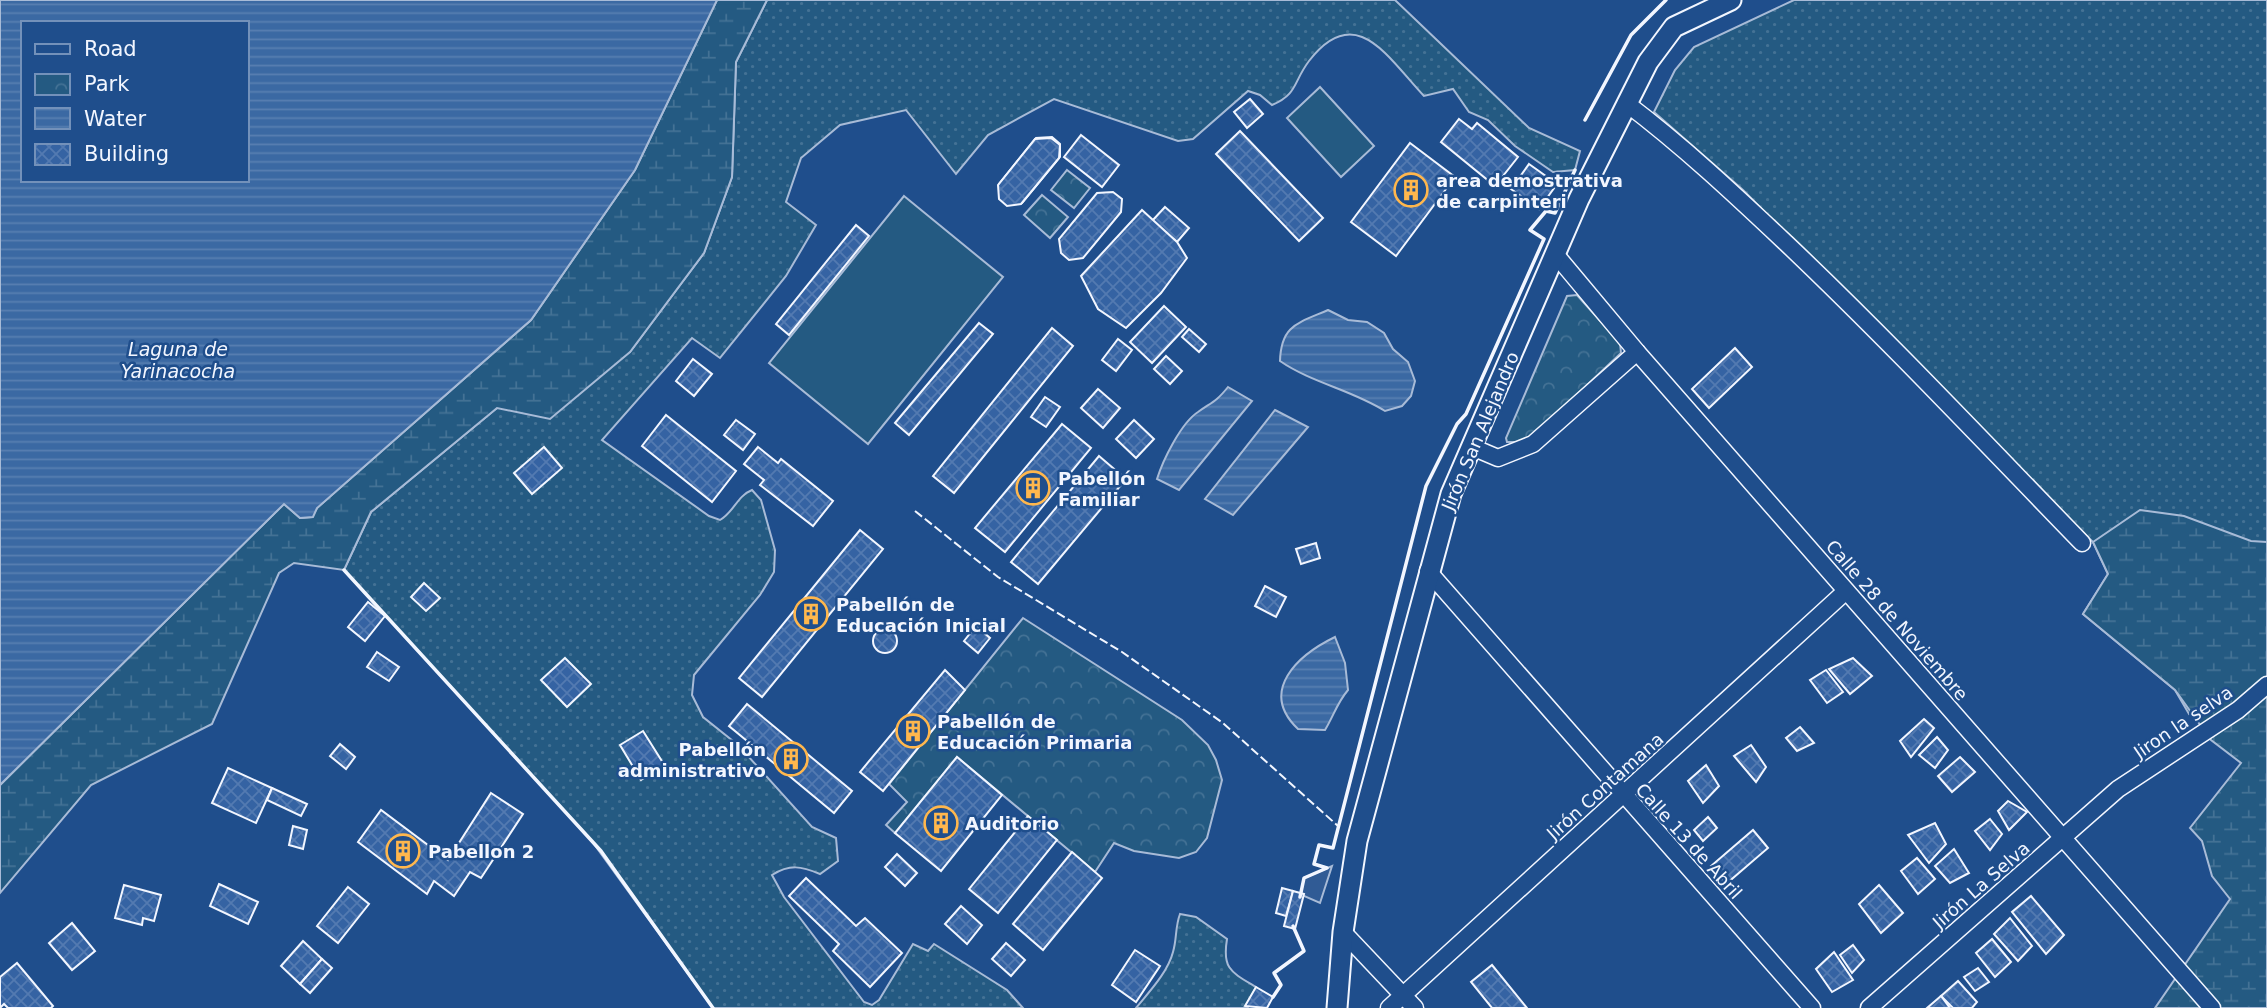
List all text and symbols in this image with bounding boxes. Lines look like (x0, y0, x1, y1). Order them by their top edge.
legend (21, 21, 248, 182)
text: Road (84, 37, 137, 61)
text: Park (84, 72, 130, 96)
text: Water (84, 107, 146, 131)
text: Building (84, 142, 169, 166)
place label: area demostrativa de carpinteri (1436, 170, 1623, 212)
building icon: area demostrativa de carpinteri (1392, 171, 1430, 209)
water label: Laguna de Yarinacocha (121, 338, 235, 382)
street label: Jirón San Alejandro (1437, 349, 1523, 514)
place label: Pabellón Familiar (1058, 468, 1145, 510)
building icon: Pabellón Familiar (1014, 469, 1052, 507)
street label: Calle 28 de Noviembre (1822, 536, 1972, 704)
place label: Pabellón de Educación Inicial (836, 594, 1006, 636)
building icon: Pabellón de Educación Inicial (792, 595, 830, 633)
street label: Jiron la selva (2129, 681, 2236, 763)
place label: Pabellón de Educación Primaria (937, 711, 1132, 753)
building icon: Pabellón de Educación Primaria (894, 712, 932, 750)
street label: Jirón Contamana (1542, 728, 1668, 845)
place label: Pabellón administrativo (618, 739, 766, 781)
building icon: Pabellón administrativo (772, 740, 810, 778)
street label: Calle 13 de Abril (1632, 779, 1746, 903)
building icon: Auditorio (922, 804, 960, 842)
place label: Auditorio (965, 813, 1059, 834)
building icon: Pabellon 2 (384, 832, 422, 870)
street label: Jirón La Selva (1928, 837, 2034, 933)
place label: Pabellon 2 (428, 841, 534, 862)

